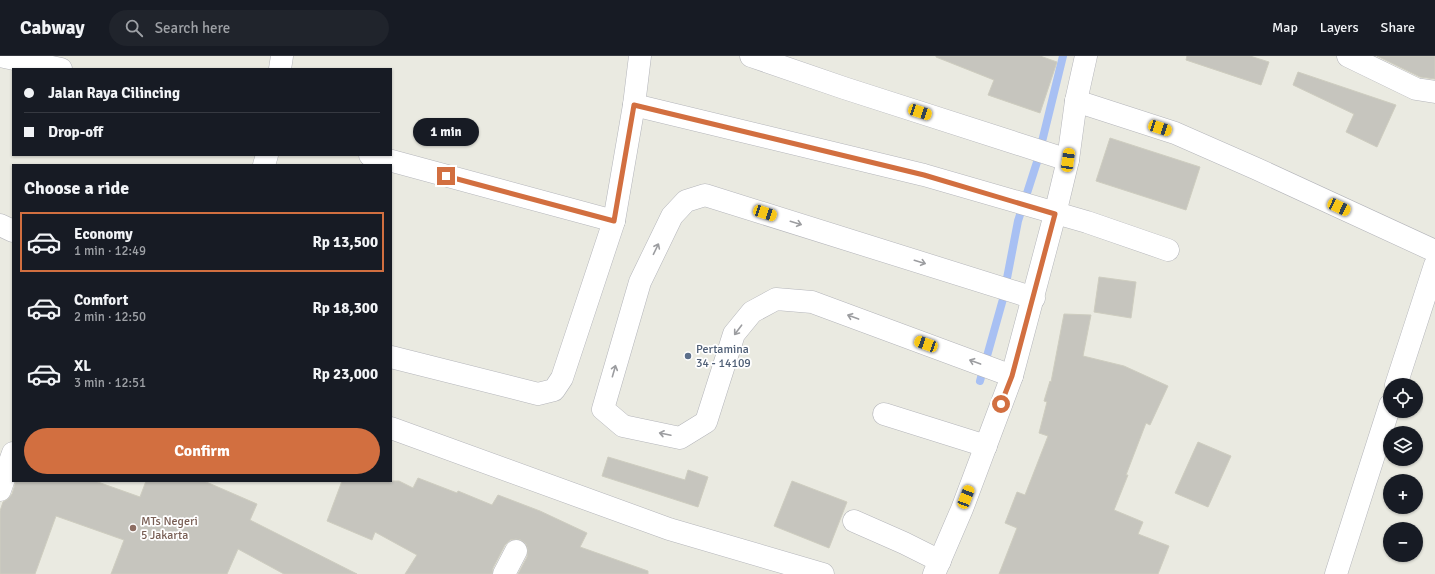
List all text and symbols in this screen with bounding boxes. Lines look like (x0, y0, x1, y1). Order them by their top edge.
search box (109, 10, 389, 46)
text: Cabway (20, 16, 85, 40)
icon: search (123, 17, 145, 39)
text: Search here (155, 19, 230, 37)
text: Map (1272, 19, 1298, 36)
text: Layers (1320, 19, 1359, 36)
text: Share (1381, 19, 1415, 36)
text: Jalan Raya Cilincing (48, 84, 180, 102)
car (907, 103, 933, 121)
callout: 1 min (413, 118, 479, 146)
car (1147, 119, 1173, 137)
text: Drop-off (48, 123, 103, 141)
text: 1 min (430, 124, 462, 140)
car (1060, 147, 1076, 173)
route end (437, 167, 455, 185)
text: Choose a ride (24, 177, 129, 199)
car (1326, 196, 1352, 218)
car (752, 204, 778, 222)
one-way arrow (789, 220, 802, 227)
icon: car (26, 224, 62, 260)
text: Economy (74, 225, 133, 243)
text: Rp 13,500 (312, 233, 378, 251)
text: 1 min · 12:49 (74, 243, 146, 259)
one-way arrow (653, 243, 660, 255)
one-way arrow (913, 259, 926, 266)
icon: car (26, 290, 62, 326)
text: Comfort (74, 291, 128, 309)
text: Rp 18,300 (312, 299, 378, 317)
text: 2 min · 12:50 (74, 309, 146, 325)
one-way arrow (847, 313, 859, 321)
one-way arrow (733, 325, 742, 336)
car (913, 334, 939, 354)
place label: Pertamina 34 - 14109 (696, 342, 751, 371)
marker: Pertamina 34 - 14109 (683, 351, 693, 361)
icon: car (26, 356, 62, 392)
text: XL (74, 357, 91, 375)
one-way arrow (969, 358, 981, 366)
text: Rp 23,000 (312, 365, 378, 383)
one-way arrow (611, 365, 618, 378)
text: 3 min · 12:51 (74, 375, 146, 391)
map controls (1383, 378, 1423, 562)
button: locate (1383, 378, 1423, 418)
route start (992, 395, 1010, 413)
button: layers (1383, 426, 1423, 466)
button: Confirm (24, 428, 380, 474)
one-way arrow (658, 430, 671, 438)
button: + (1383, 474, 1423, 514)
car (956, 484, 976, 510)
place label: MTs Negeri 5 Jakarta (141, 514, 198, 543)
button: − (1383, 522, 1423, 562)
marker: MTs Negeri 5 Jakarta (128, 523, 138, 533)

